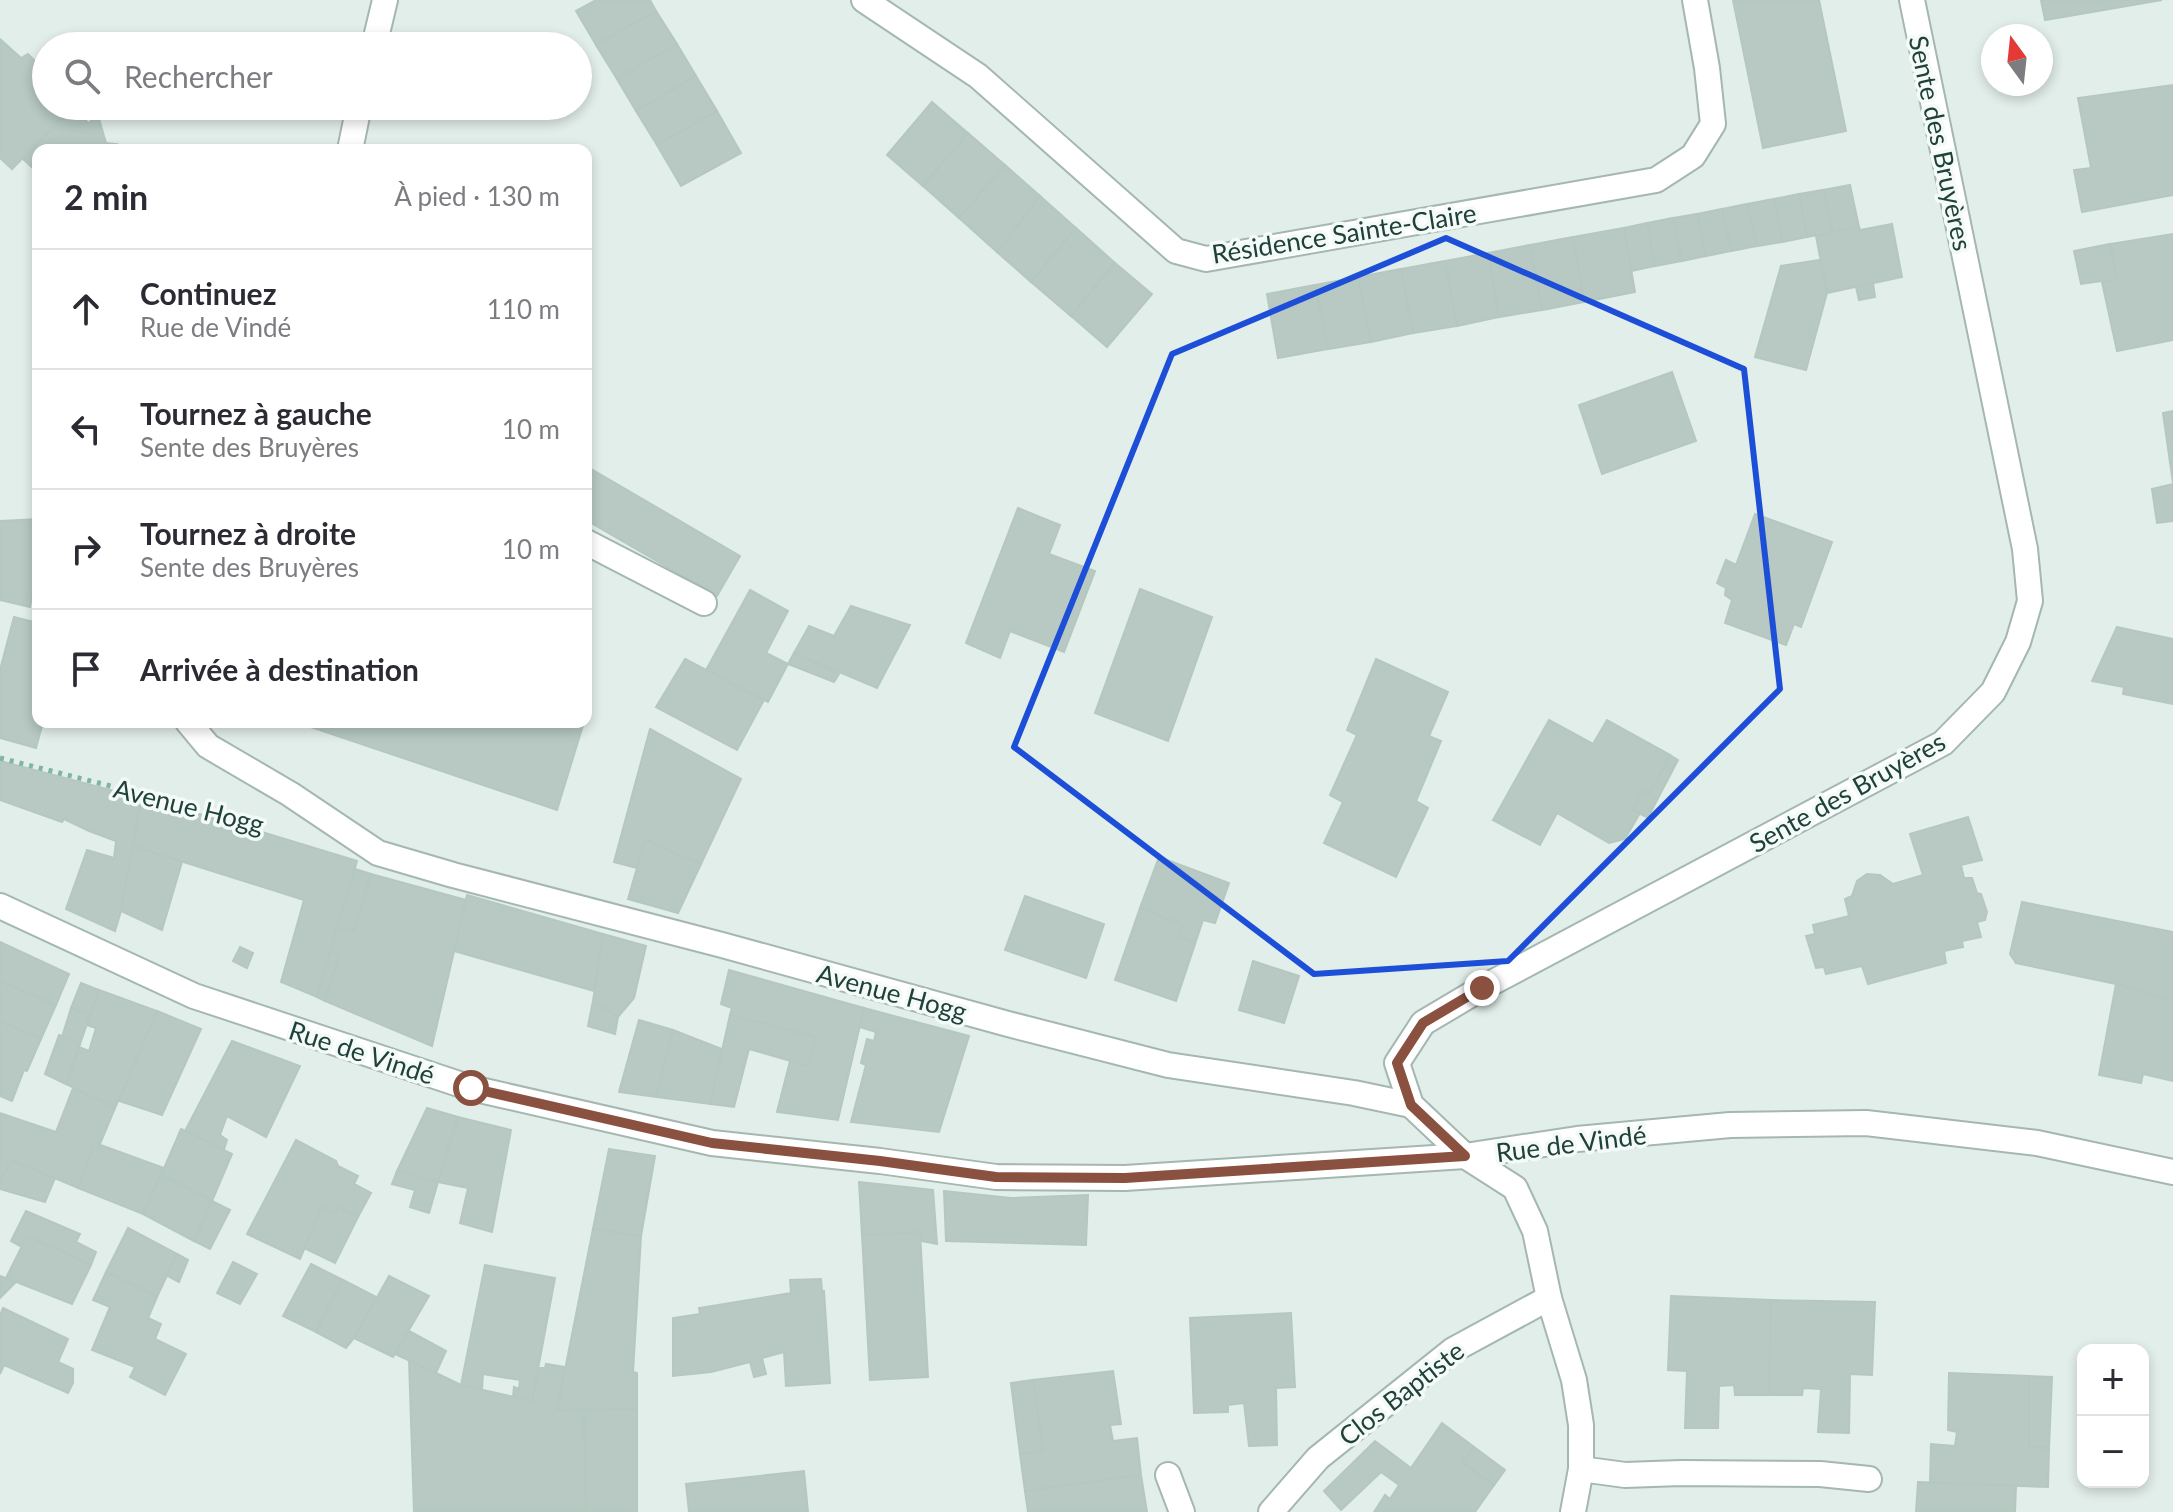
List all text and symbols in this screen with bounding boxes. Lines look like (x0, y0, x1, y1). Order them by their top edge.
north arrow (1981, 24, 2053, 96)
search box (32, 32, 592, 120)
street label: Sente des Bruyères (1903, 33, 1979, 253)
icon: search (60, 54, 104, 98)
text: Rechercher (124, 58, 273, 94)
text: 2 min (64, 176, 148, 217)
text: À pied · 130 m (394, 180, 560, 212)
street label: Résidence Sainte-Claire (1209, 196, 1479, 270)
text: Continuez (140, 275, 276, 311)
icon: ahead (64, 287, 108, 331)
text: 110 m (487, 293, 560, 325)
text: Rue de Vindé (140, 311, 291, 343)
text: Tournez à gauche (140, 395, 372, 431)
icon: left (64, 407, 108, 451)
text: 10 m (502, 413, 560, 445)
text: Sente des Bruyères (140, 431, 359, 463)
text: Tournez à droite (140, 515, 356, 551)
icon: right (64, 527, 108, 571)
text: 10 m (502, 533, 560, 565)
text: Sente des Bruyères (140, 551, 359, 583)
icon: arrive (64, 647, 108, 691)
text: Arrivée à destination (140, 651, 419, 687)
street label: Sente des Bruyères (1743, 725, 1951, 859)
street label: Avenue Hogg (110, 772, 268, 840)
street label: Avenue Hogg (814, 957, 970, 1027)
route end (1464, 970, 1500, 1006)
street label: Rue de Vindé (285, 1013, 439, 1091)
route start (453, 1070, 489, 1106)
street label: Rue de Vindé (1494, 1118, 1648, 1168)
street label: Clos Baptiste (1332, 1334, 1470, 1452)
map controls (2077, 1344, 2149, 1488)
button: + (2077, 1344, 2149, 1416)
button: − (2077, 1416, 2149, 1488)

